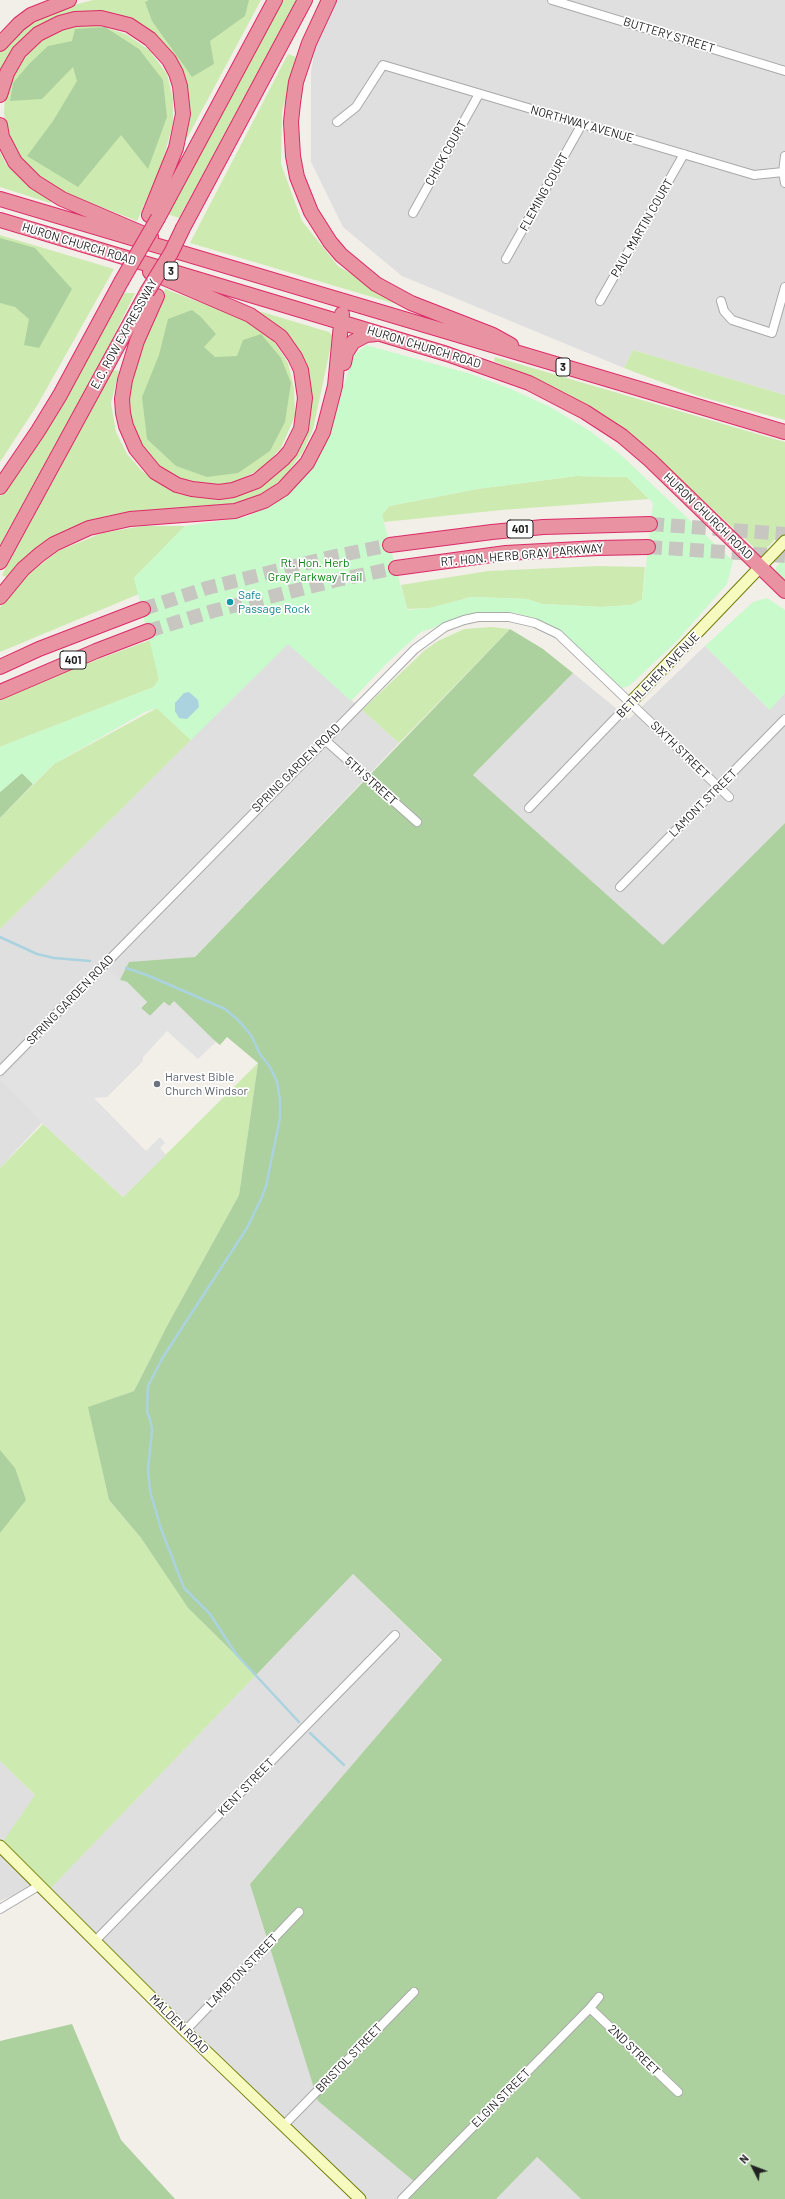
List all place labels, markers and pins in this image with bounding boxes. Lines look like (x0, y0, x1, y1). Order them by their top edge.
place label: Safe Passage Rock (238, 588, 310, 616)
marker: Safe Passage Rock (225, 597, 235, 607)
place label: Harvest Bible Church Windsor (165, 1070, 248, 1098)
marker: Harvest Bible Church Windsor (152, 1079, 162, 1089)

